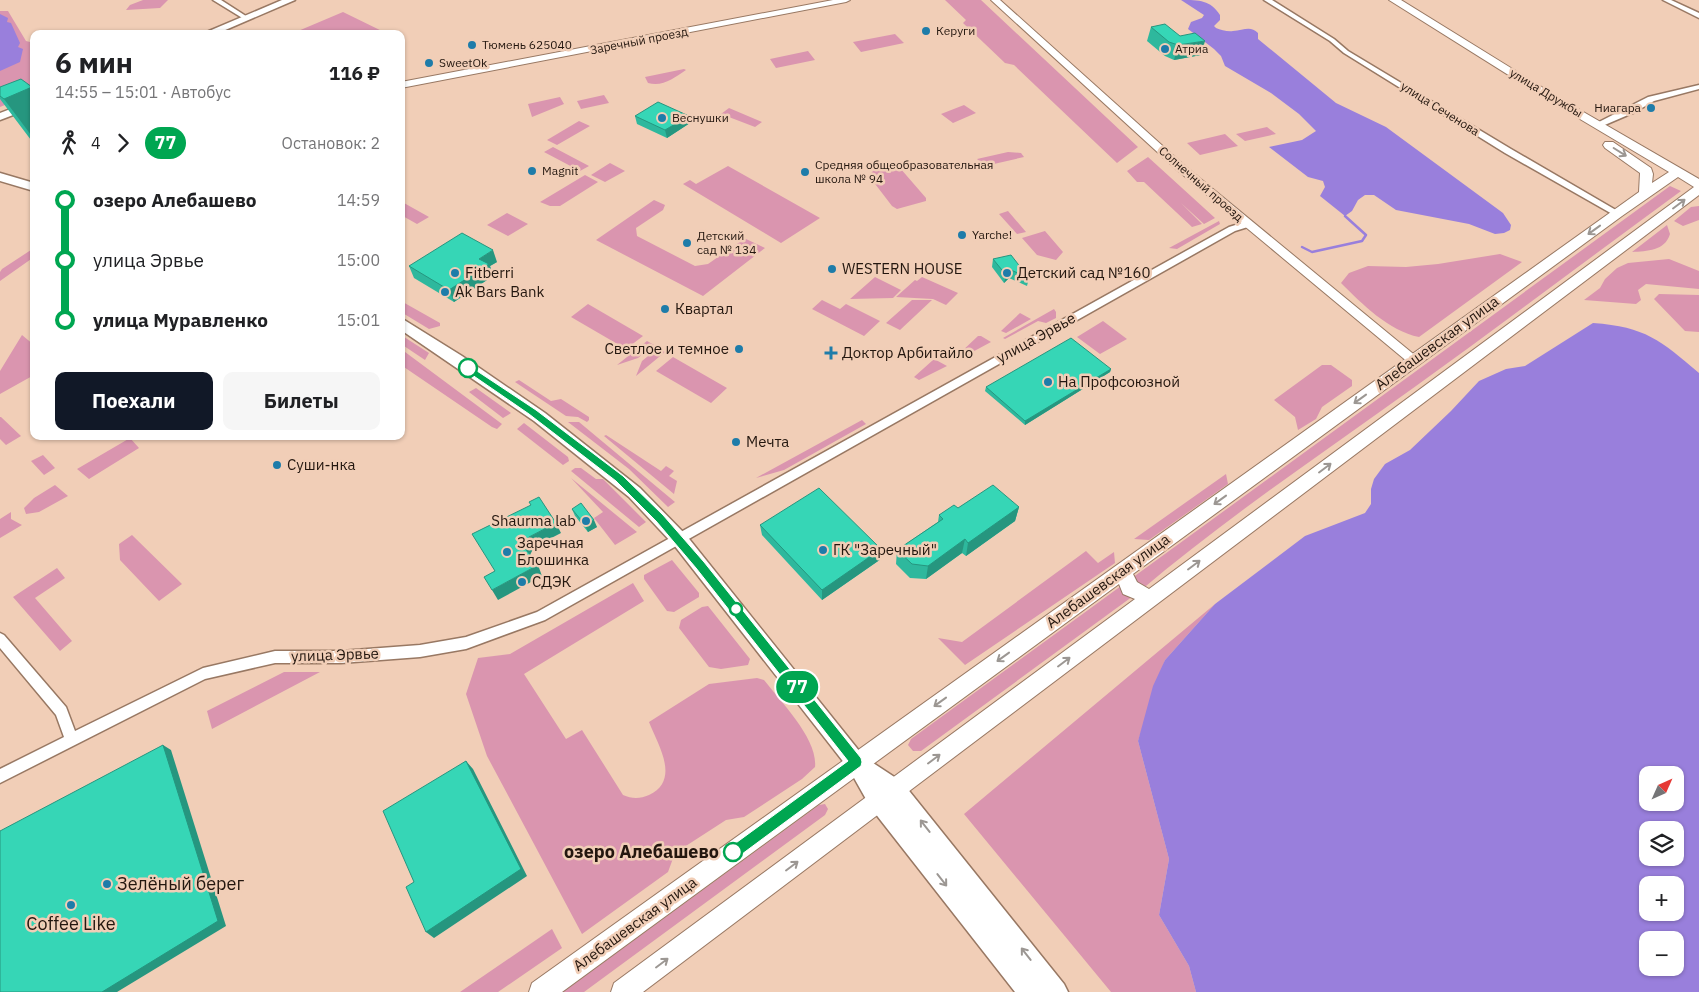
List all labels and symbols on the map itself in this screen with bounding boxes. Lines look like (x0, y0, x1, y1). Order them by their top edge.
place label: Керуги (936, 23, 975, 38)
street label: Заречный проезд (589, 24, 689, 57)
marker: Керуги (920, 25, 932, 37)
place label: Тюмень 625040 (482, 37, 572, 52)
marker: Тюмень 625040 (466, 39, 478, 51)
place label: Атриа (1175, 41, 1209, 56)
marker: Атриа (1159, 43, 1171, 55)
place label: SweetOk (439, 55, 488, 70)
marker: SweetOk (423, 57, 435, 69)
street label: улица Дружбы (1507, 65, 1585, 120)
street label: улица Сеченова (1398, 78, 1483, 139)
place label: Ниагара (1594, 100, 1642, 115)
marker: Ниагара (1645, 102, 1657, 114)
place label: Веснушки (672, 110, 729, 125)
marker: Веснушки (656, 112, 668, 124)
street label: Солнечный проезд (1156, 143, 1247, 224)
one-way arrow (1613, 148, 1627, 158)
place label: Средняя общеобразовательная школа № 94 (815, 157, 993, 186)
place label: Magnit (542, 163, 579, 178)
marker: Magnit (526, 165, 538, 177)
marker: Средняя общеобразовательная школа № 94 (799, 166, 811, 178)
one-way arrow (1672, 199, 1686, 209)
one-way arrow (1588, 224, 1601, 235)
place label: Yarche! (972, 227, 1012, 242)
place label: Детский сад № 134 (697, 228, 756, 257)
marker: Yarche! (956, 229, 968, 241)
marker: Детский сад № 134 (681, 237, 693, 249)
place label: WESTERN HOUSE (842, 259, 963, 278)
place label: Fitberri (465, 263, 514, 282)
marker: WESTERN HOUSE (826, 263, 838, 275)
place label: Детский сад №160 (1017, 263, 1151, 282)
marker: Fitberri (449, 267, 461, 279)
marker: Детский сад №160 (1001, 267, 1013, 279)
place label: Ak Bars Bank (455, 282, 545, 301)
marker: Ak Bars Bank (439, 286, 451, 298)
street label: Алебашевская улица (1371, 291, 1502, 394)
place label: Квартал (675, 299, 733, 318)
marker: Квартал (659, 303, 671, 315)
street label: улица Эрвье (993, 308, 1079, 367)
place label: Светлое и темное (605, 339, 729, 358)
marker: Светлое и темное (733, 343, 745, 355)
place label: Доктор Арбитайло (842, 343, 973, 362)
marker: Доктор Арбитайло (824, 346, 838, 360)
unlabelled marker (458, 358, 478, 378)
place label: На Профсоюзной (1058, 372, 1180, 391)
marker: На Профсоюзной (1042, 376, 1054, 388)
one-way arrow (1353, 394, 1367, 404)
place label: Мечта (746, 432, 789, 451)
marker: Мечта (730, 436, 742, 448)
place label: Суши-нка (287, 455, 356, 474)
marker: Суши-нка (271, 459, 283, 471)
one-way arrow (1318, 463, 1332, 473)
one-way arrow (1213, 495, 1227, 505)
place label: Shaurma lab (491, 511, 576, 530)
marker: Shaurma lab (580, 515, 592, 527)
street label: Алебашевская улица (1042, 529, 1173, 632)
place label: Заречная Блошинка (517, 533, 589, 569)
place label: ГК "Заречный" (833, 540, 937, 559)
marker: ГК "Заречный" (817, 544, 829, 556)
marker: Заречная Блошинка (501, 546, 513, 558)
one-way arrow (1187, 560, 1201, 570)
place label: СДЭК (532, 572, 572, 591)
marker: СДЭК (516, 576, 528, 588)
unlabelled marker (729, 602, 743, 616)
street label: улица Эрвье (291, 643, 379, 666)
one-way arrow (996, 652, 1010, 662)
one-way arrow (1057, 657, 1071, 667)
line badge: 77 (774, 671, 820, 703)
one-way arrow (934, 697, 947, 708)
one-way arrow (927, 754, 941, 764)
north arrow (1639, 766, 1684, 811)
one-way arrow (920, 820, 931, 833)
place label: озеро Алебашево (564, 840, 719, 863)
marker: озеро Алебашево (723, 842, 743, 862)
one-way arrow (785, 860, 798, 871)
place label: Зелёный берег (117, 872, 244, 895)
street label: Алебашевская улица (569, 872, 700, 975)
one-way arrow (937, 873, 947, 887)
marker: Зелёный берег (101, 878, 113, 890)
marker: Coffee Like (65, 899, 77, 911)
place label: Coffee Like (26, 912, 116, 935)
one-way arrow (1020, 948, 1031, 961)
one-way arrow (655, 958, 669, 968)

